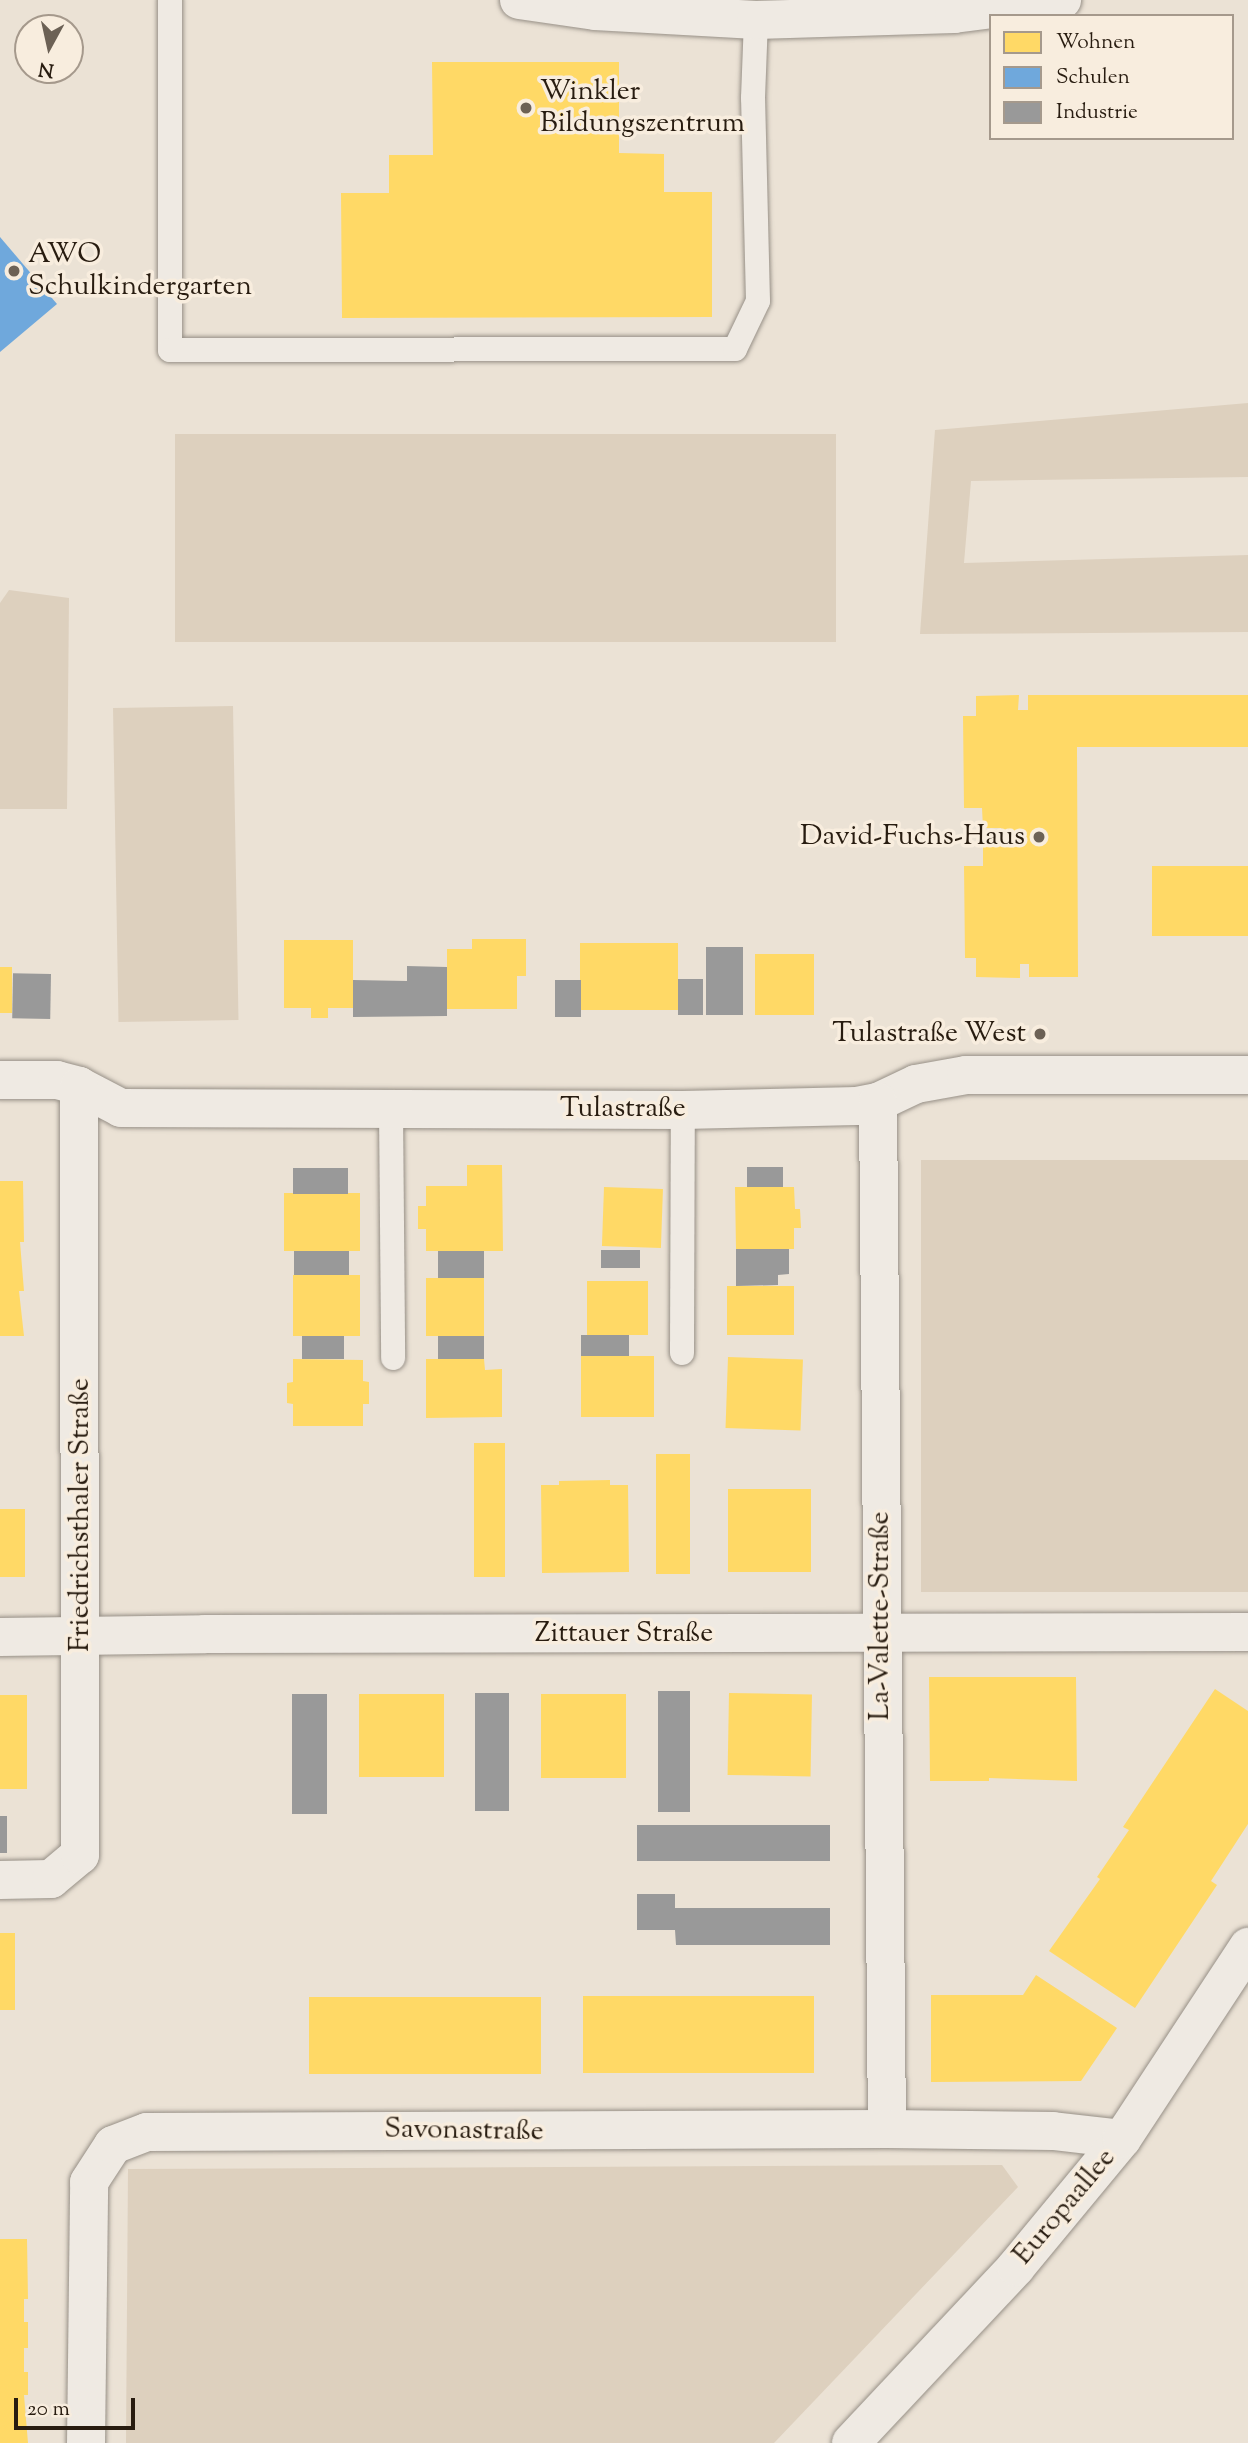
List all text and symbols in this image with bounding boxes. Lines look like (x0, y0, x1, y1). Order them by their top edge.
north arrow (14, 14, 84, 84)
legend (989, 14, 1234, 140)
text: Wohnen (1056, 28, 1135, 58)
text: N (37, 54, 56, 83)
text: Schulen (1056, 63, 1130, 93)
place label: Winkler Bildungszentrum (540, 75, 745, 141)
text: Industrie (1056, 98, 1138, 128)
marker: Winkler Bildungszentrum (518, 100, 534, 116)
place label: AWO Schulkindergarten (28, 238, 252, 304)
marker: AWO Schulkindergarten (6, 263, 22, 279)
place label: David-Fuchs-Haus (800, 820, 1025, 854)
marker: David-Fuchs-Haus (1031, 829, 1047, 845)
place label: Tulastraße West (832, 1017, 1026, 1051)
marker: Tulastraße West (1032, 1026, 1048, 1042)
street label: Tulastraße (560, 1092, 686, 1126)
street label: Friedrichsthaler Straße (64, 1378, 98, 1652)
street label: La-Valette-Straße (864, 1512, 898, 1720)
street label: Zittauer Straße (535, 1617, 713, 1651)
street label: Savonastraße (384, 2113, 544, 2149)
street label: Europaallee (1007, 2142, 1123, 2272)
scale bar (18, 2384, 138, 2428)
text: 20 m (27, 2395, 70, 2425)

